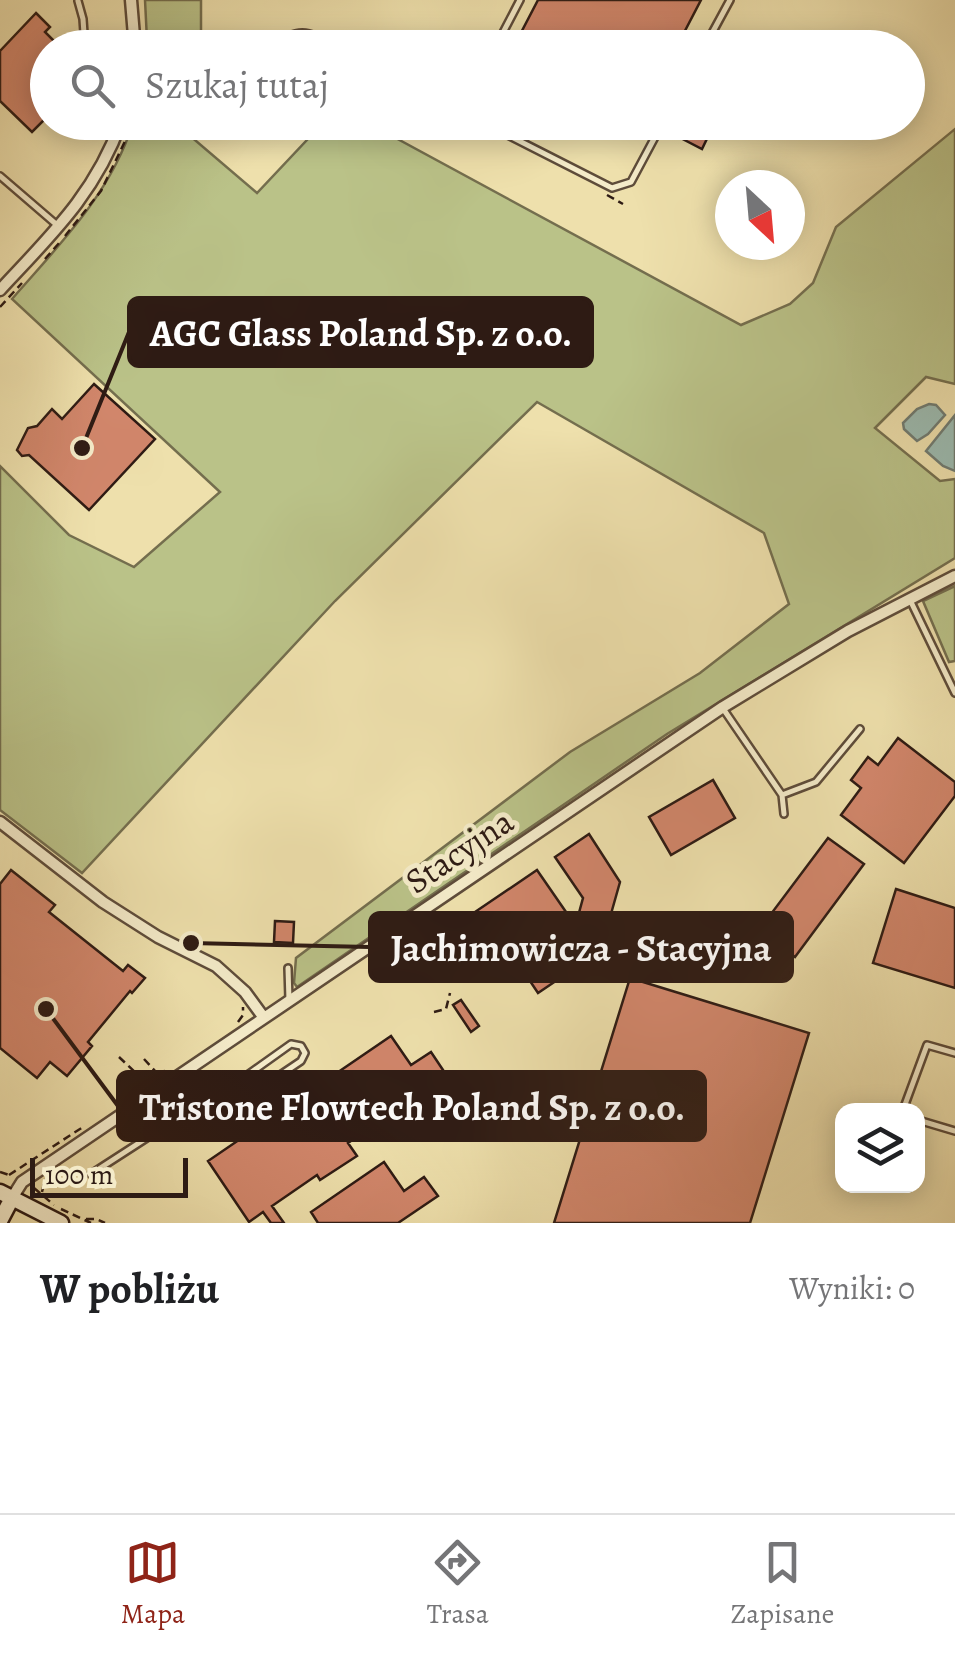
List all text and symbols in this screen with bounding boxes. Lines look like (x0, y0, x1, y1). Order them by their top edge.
search box (30, 30, 925, 140)
icon: search (65, 58, 120, 113)
text: Szukaj tutaj (145, 59, 329, 111)
north arrow (715, 170, 805, 260)
callout: AGC Glass Poland Sp. z o.o. (129, 298, 592, 366)
text: AGC Glass Poland Sp. z o.o. (149, 307, 572, 359)
street label: Stacyjna (395, 797, 523, 905)
callout: Jachimowicza - Stacyjna (370, 913, 792, 981)
text: Jachimowicza - Stacyjna (390, 922, 772, 974)
callout: Tristone Flowtech Poland Sp. z o.o. (118, 1072, 705, 1140)
text: Tristone Flowtech Poland Sp. z o.o. (139, 1081, 685, 1133)
map controls (835, 1103, 925, 1193)
button: layers (835, 1103, 925, 1193)
scale bar (30, 1153, 188, 1198)
text: 100 m (45, 1156, 113, 1194)
text: W pobliżu (40, 1260, 219, 1317)
text: Wyniki: 0 (789, 1266, 915, 1310)
tab: Mapa (121, 1535, 185, 1633)
tab: Trasa (427, 1535, 489, 1633)
tab: Zapisane (730, 1535, 834, 1633)

